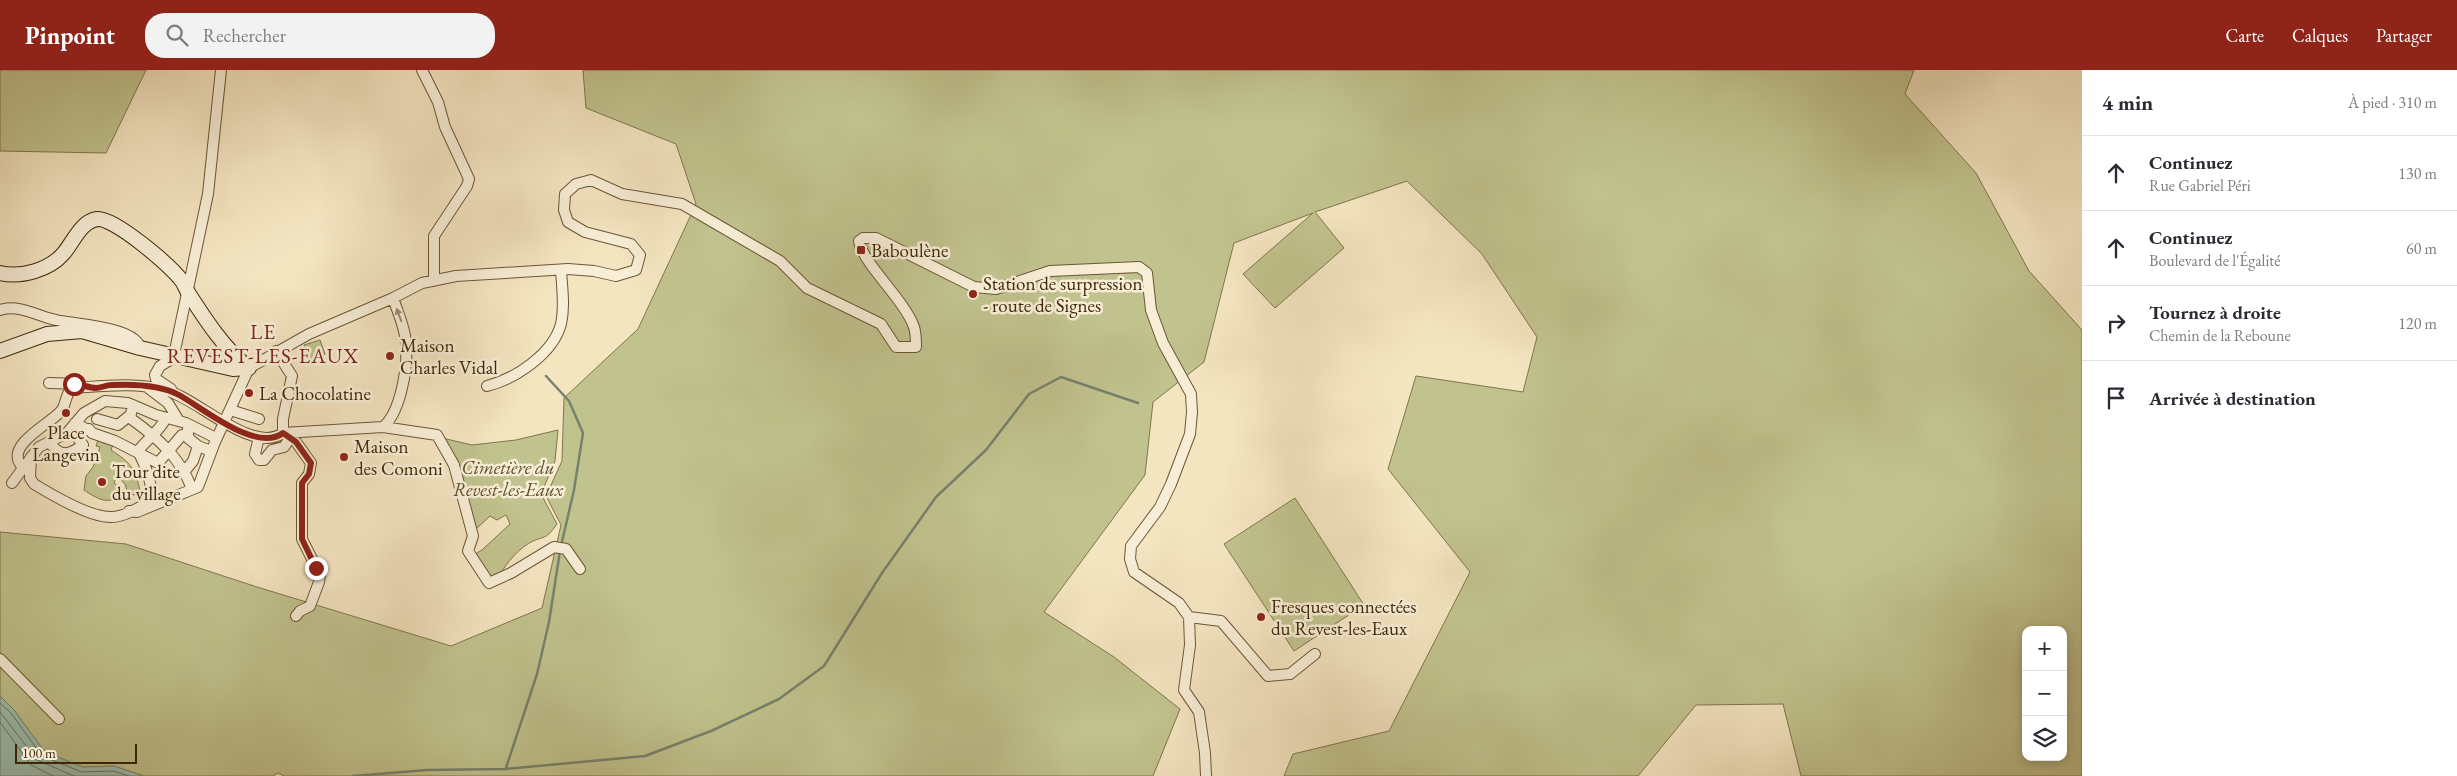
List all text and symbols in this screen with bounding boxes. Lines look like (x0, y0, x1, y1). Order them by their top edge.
search box (145, 13, 495, 58)
text: Pinpoint (25, 20, 115, 51)
icon: search (163, 21, 191, 49)
text: Rechercher (203, 23, 286, 48)
text: Carte (2225, 24, 2264, 47)
text: Calques (2292, 24, 2348, 47)
text: Partager (2376, 24, 2432, 47)
text: 4 min (2102, 89, 2153, 116)
text: À pied · 310 m (2348, 92, 2437, 113)
text: Continuez (2149, 150, 2233, 175)
icon: ahead (2102, 159, 2130, 187)
text: 130 m (2398, 163, 2437, 184)
text: Rue Gabriel Péri (2149, 175, 2251, 196)
text: Continuez (2149, 225, 2233, 250)
icon: ahead (2102, 234, 2130, 262)
place label: Baboulène (871, 238, 948, 263)
text: 60 m (2406, 238, 2437, 259)
marker: Baboulène (855, 244, 867, 256)
text: Boulevard de l'Égalité (2149, 250, 2281, 271)
place label: Station de surpression - route de Signes (983, 271, 1143, 318)
marker: Station de surpression - route de Signes (967, 288, 979, 300)
text: Tournez à droite (2149, 300, 2281, 325)
one-way arrow (395, 307, 403, 322)
icon: right (2102, 309, 2130, 337)
text: 120 m (2398, 313, 2437, 334)
district label: LE REVEST-LES-EAUX (167, 318, 359, 369)
text: Chemin de la Reboune (2149, 325, 2291, 346)
place label: Maison Charles Vidal (400, 333, 498, 380)
marker: Maison Charles Vidal (384, 350, 396, 362)
route start (63, 373, 86, 396)
place label: La Chocolatine (259, 381, 371, 406)
icon: arrive (2102, 384, 2130, 412)
text: Arrivée à destination (2149, 386, 2316, 411)
marker: La Chocolatine (243, 387, 255, 399)
marker: Place Langevin (60, 407, 72, 419)
place label: Place Langevin (32, 420, 100, 467)
place label: Maison des Comoni (354, 434, 443, 481)
marker: Maison des Comoni (338, 451, 350, 463)
park label: Cimetière du Revest-les-Eaux (453, 455, 564, 502)
place label: Tour dite du village (112, 459, 181, 506)
marker: Tour dite du village (96, 476, 108, 488)
route end (305, 557, 328, 580)
place label: Fresques connectées du Revest-les-Eaux (1271, 594, 1416, 641)
marker: Fresques connectées du Revest-les-Eaux (1255, 611, 1267, 623)
map controls (2022, 626, 2067, 761)
button: + (2022, 626, 2067, 671)
button: − (2022, 671, 2067, 716)
button: layers (2022, 716, 2067, 761)
scale bar (15, 741, 138, 764)
text: 100 m (22, 744, 56, 762)

